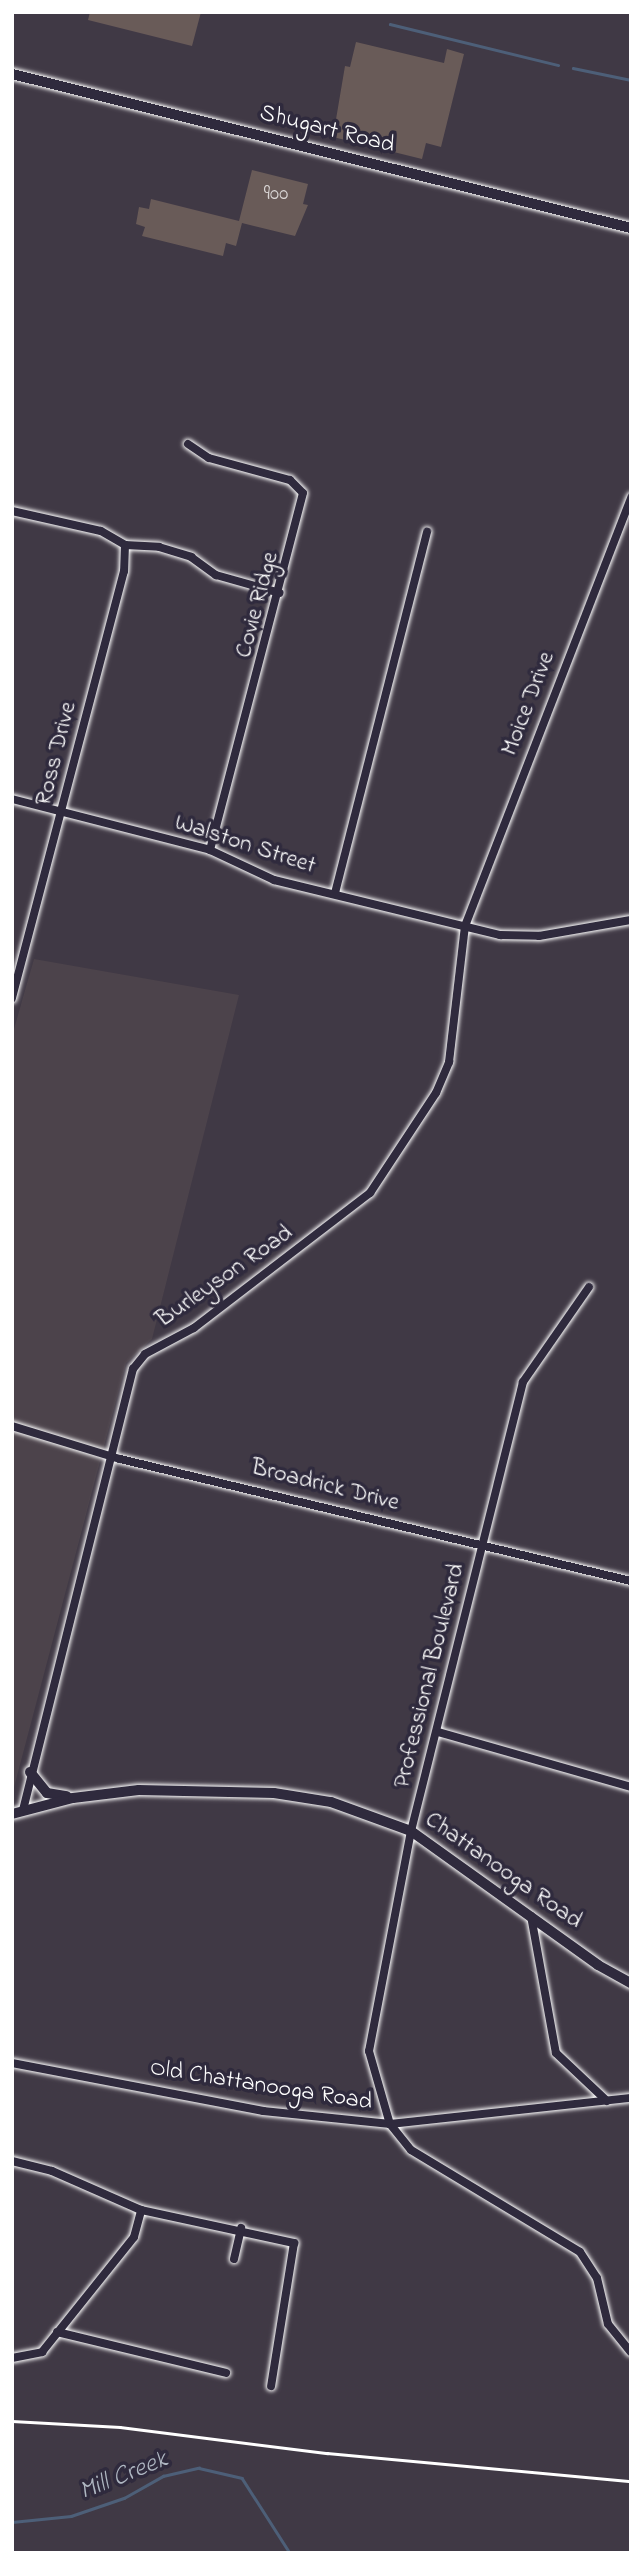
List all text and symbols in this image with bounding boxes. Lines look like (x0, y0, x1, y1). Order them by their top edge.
street label: Shugart Road (257, 99, 397, 161)
house number: 900 (264, 181, 288, 207)
street label: Covie Ridge (230, 549, 286, 661)
street label: Moice Drive (496, 648, 562, 760)
street label: Ross Drive (30, 699, 84, 809)
street label: Walston Street (171, 809, 319, 881)
street label: Burleyson Road (151, 1219, 299, 1335)
street label: Broadrick Drive (248, 1454, 402, 1518)
street label: Professional Boulevard (388, 1561, 472, 1791)
street label: Chattanooga Road (419, 1806, 587, 1936)
street label: Old Chattanooga Road (148, 2054, 374, 2118)
water label: Mill Creek (75, 2445, 173, 2509)

